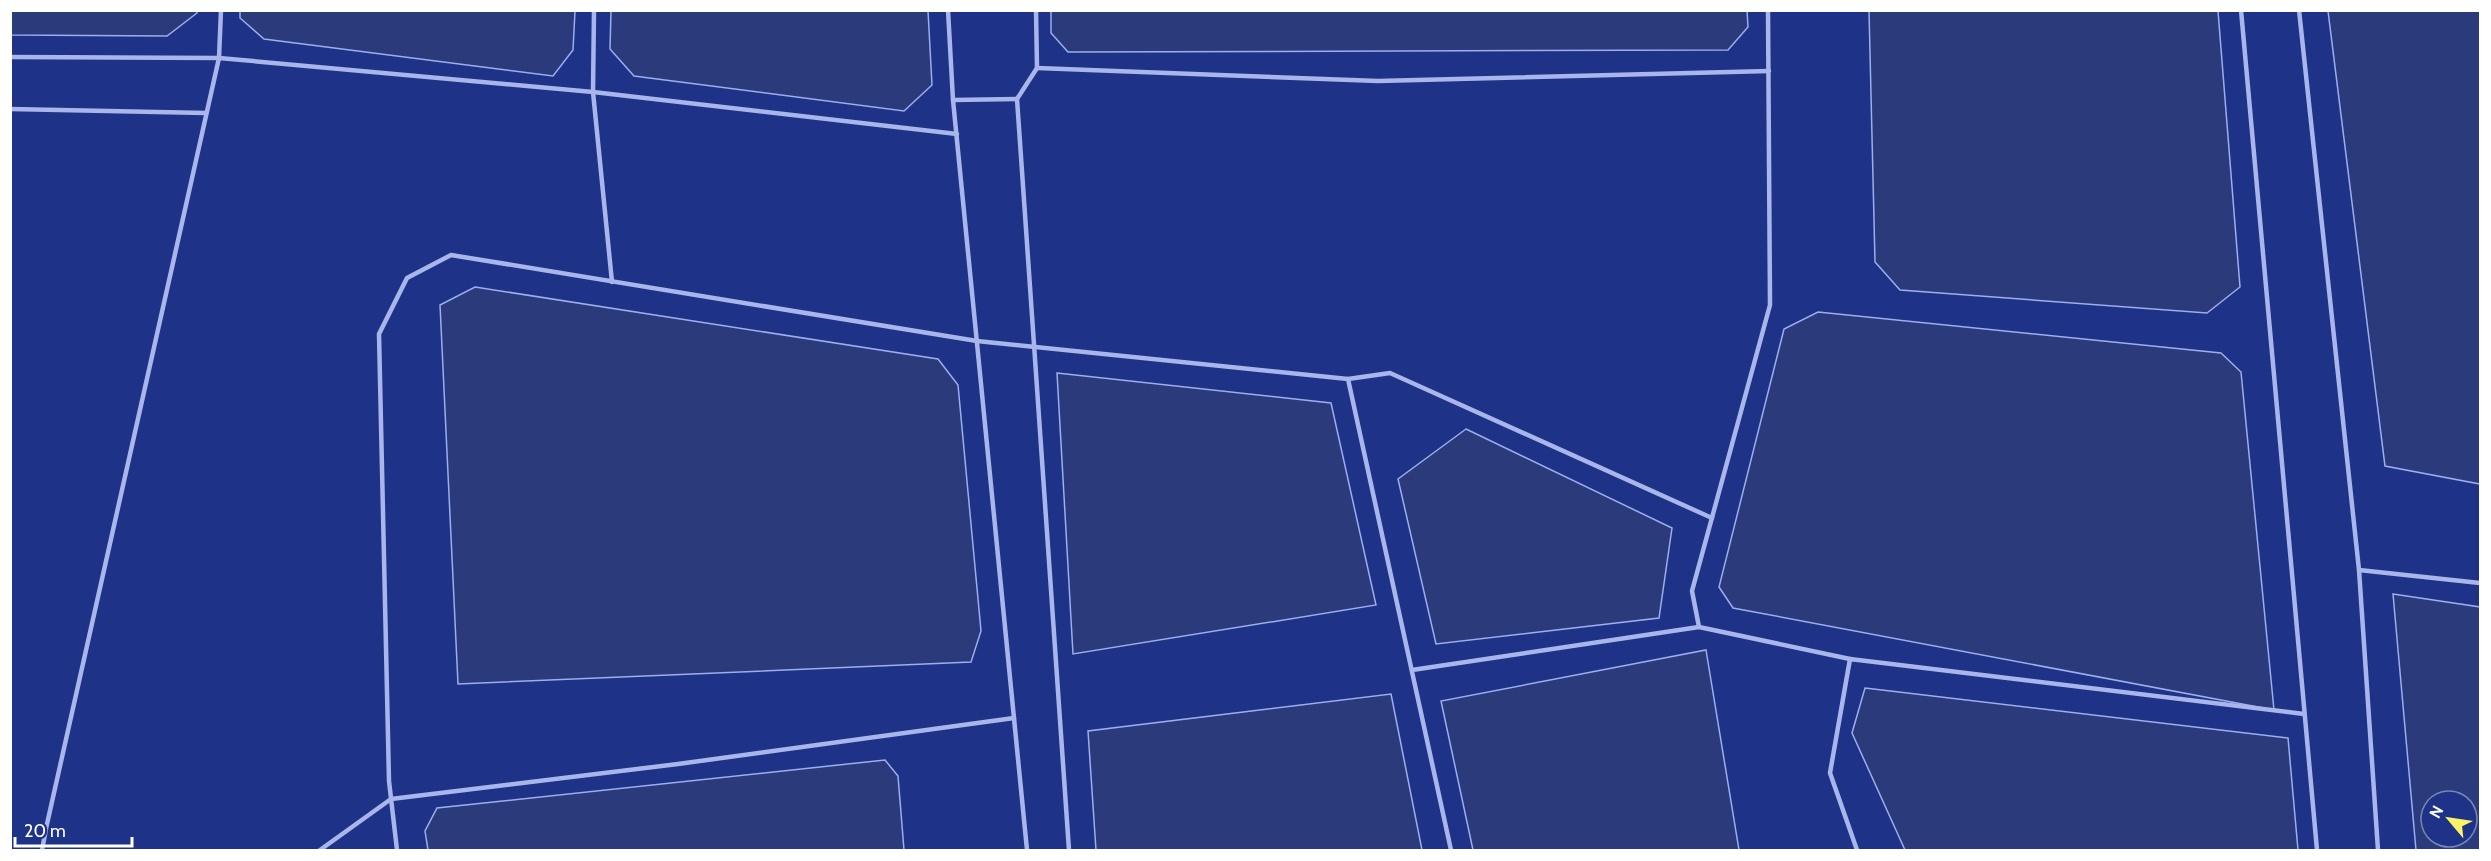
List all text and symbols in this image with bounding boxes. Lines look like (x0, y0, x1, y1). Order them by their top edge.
north arrow (2419, 789, 2479, 849)
text: N (2425, 802, 2447, 822)
scale bar (15, 810, 132, 848)
text: 20 m (24, 820, 66, 842)

